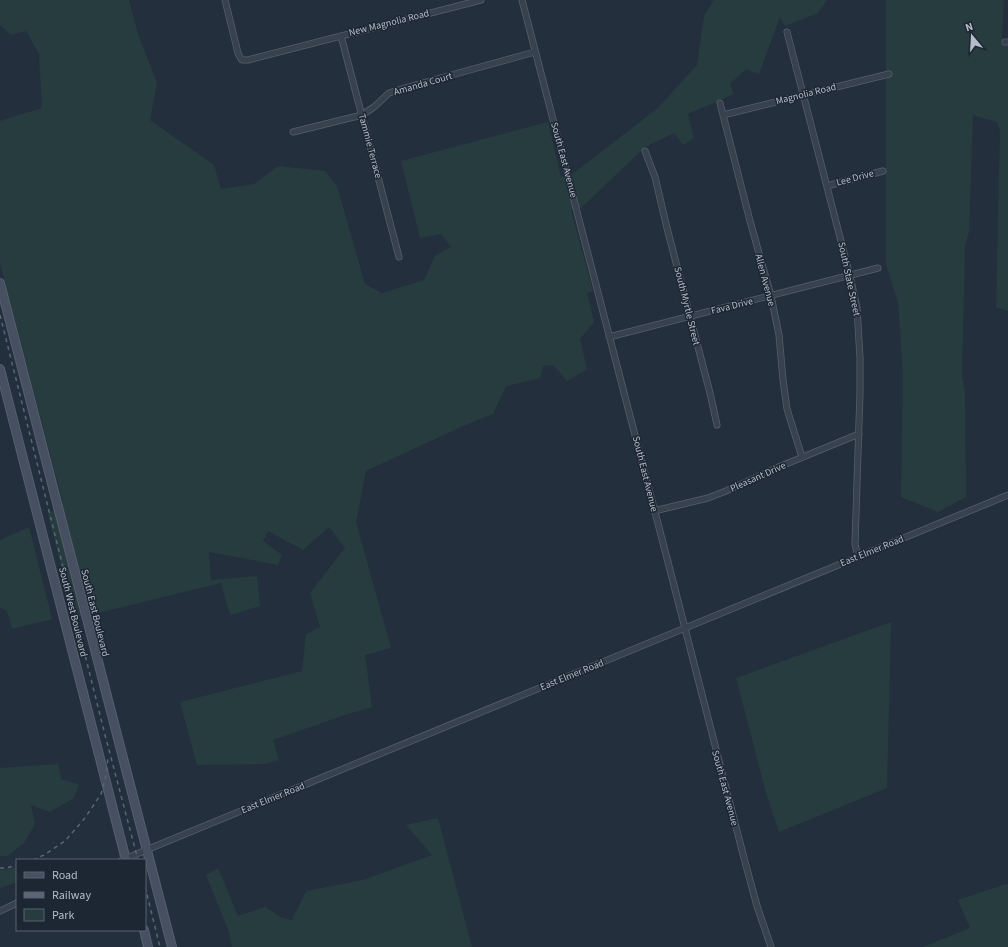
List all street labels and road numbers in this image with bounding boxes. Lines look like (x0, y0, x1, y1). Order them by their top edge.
street label: New Magnolia Road (347, 6, 431, 40)
street label: Amanda Court (392, 69, 454, 99)
street label: Magnolia Road (774, 80, 838, 108)
street label: Tammie Terrace (355, 112, 385, 180)
street label: South East Avenue (547, 121, 581, 199)
street label: Lee Drive (835, 166, 875, 190)
street label: South State Street (834, 241, 864, 318)
street label: Allen Avenue (751, 252, 779, 308)
street label: South Myrtle Street (670, 265, 704, 347)
street label: Fava Drive (710, 294, 755, 318)
street label: South East Avenue (629, 435, 661, 513)
street label: Pleasant Drive (728, 458, 788, 496)
street label: East Elmer Road (838, 532, 906, 570)
street label: South West Boulevard (55, 566, 91, 658)
street label: South East Boulevard (77, 568, 113, 658)
street label: East Elmer Road (538, 656, 606, 694)
street label: South East Avenue (708, 749, 742, 827)
street label: East Elmer Road (239, 779, 307, 817)

